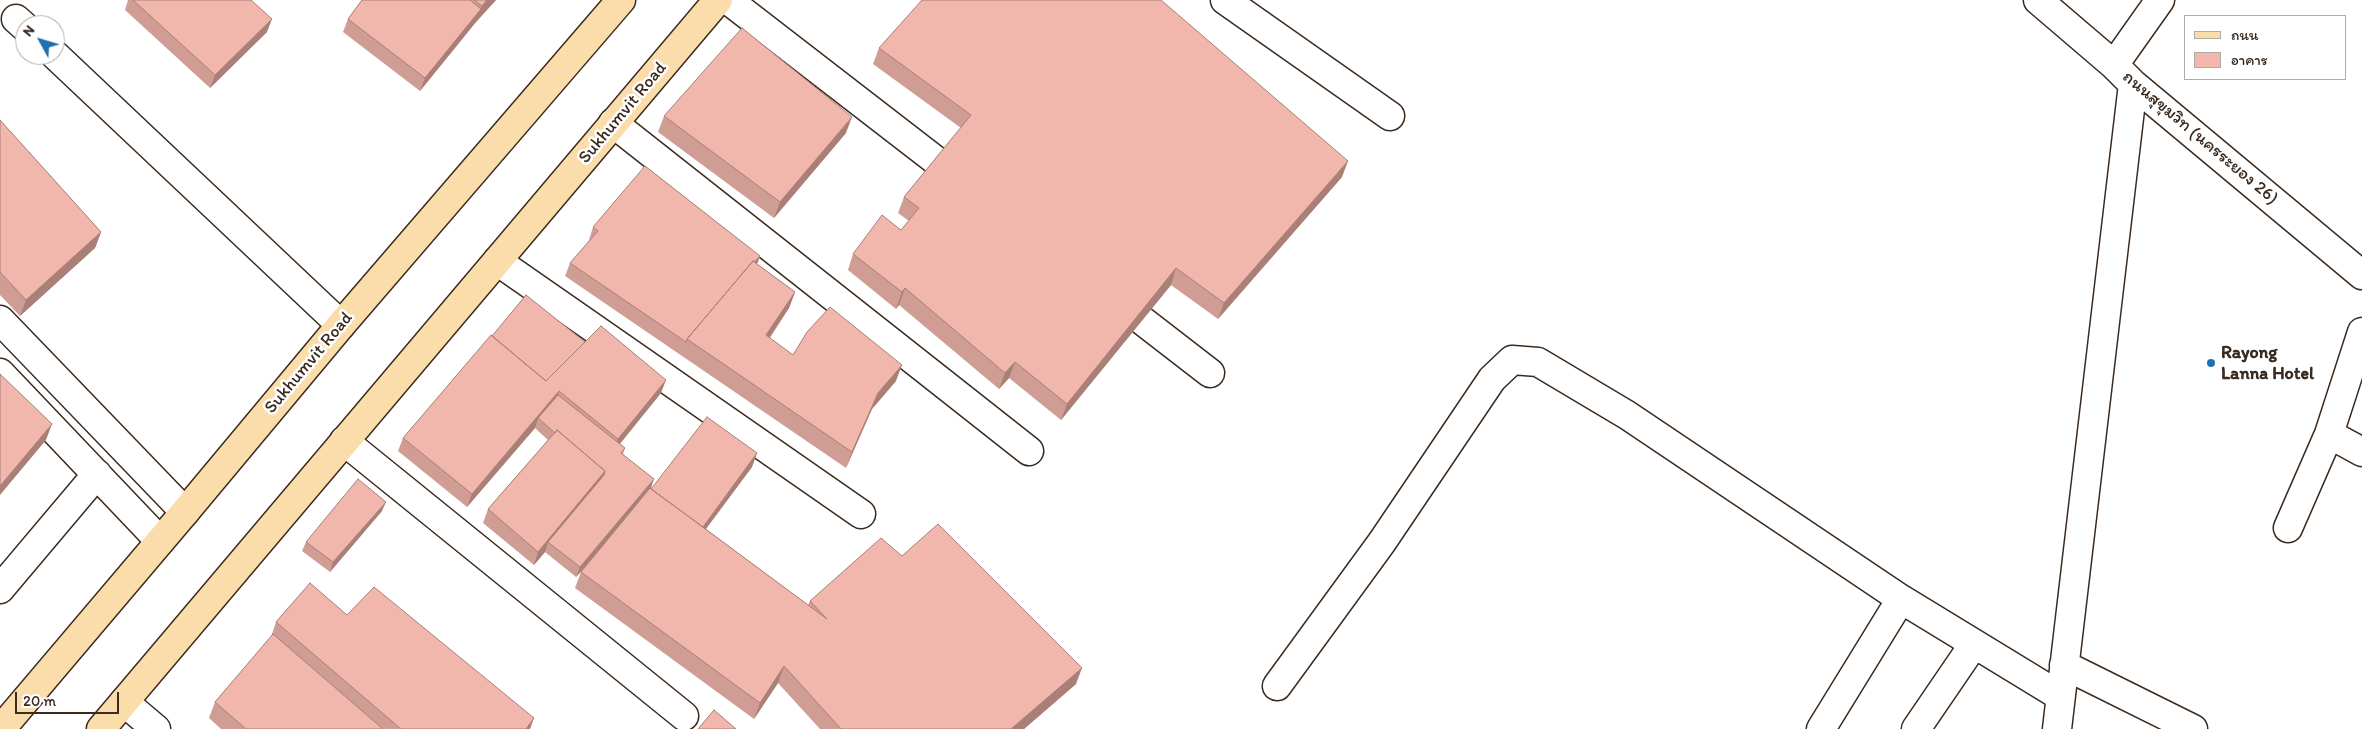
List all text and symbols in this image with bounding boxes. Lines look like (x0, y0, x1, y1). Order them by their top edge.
north arrow (15, 15, 65, 65)
legend (2184, 15, 2347, 80)
text: N (19, 22, 38, 40)
text: ถนน (2231, 26, 2259, 44)
text: อาคาร (2231, 51, 2268, 69)
street label: Sukhumvit Road (574, 58, 672, 168)
street label: ถนนสุขุมวิท (นครระยอง 26) (2118, 67, 2282, 209)
street label: Sukhumvit Road (260, 308, 358, 418)
place label: Rayong Lanna Hotel (2221, 342, 2314, 384)
marker: Rayong Lanna Hotel (2205, 357, 2217, 369)
scale bar (18, 682, 121, 714)
text: 20 m (23, 692, 56, 710)

